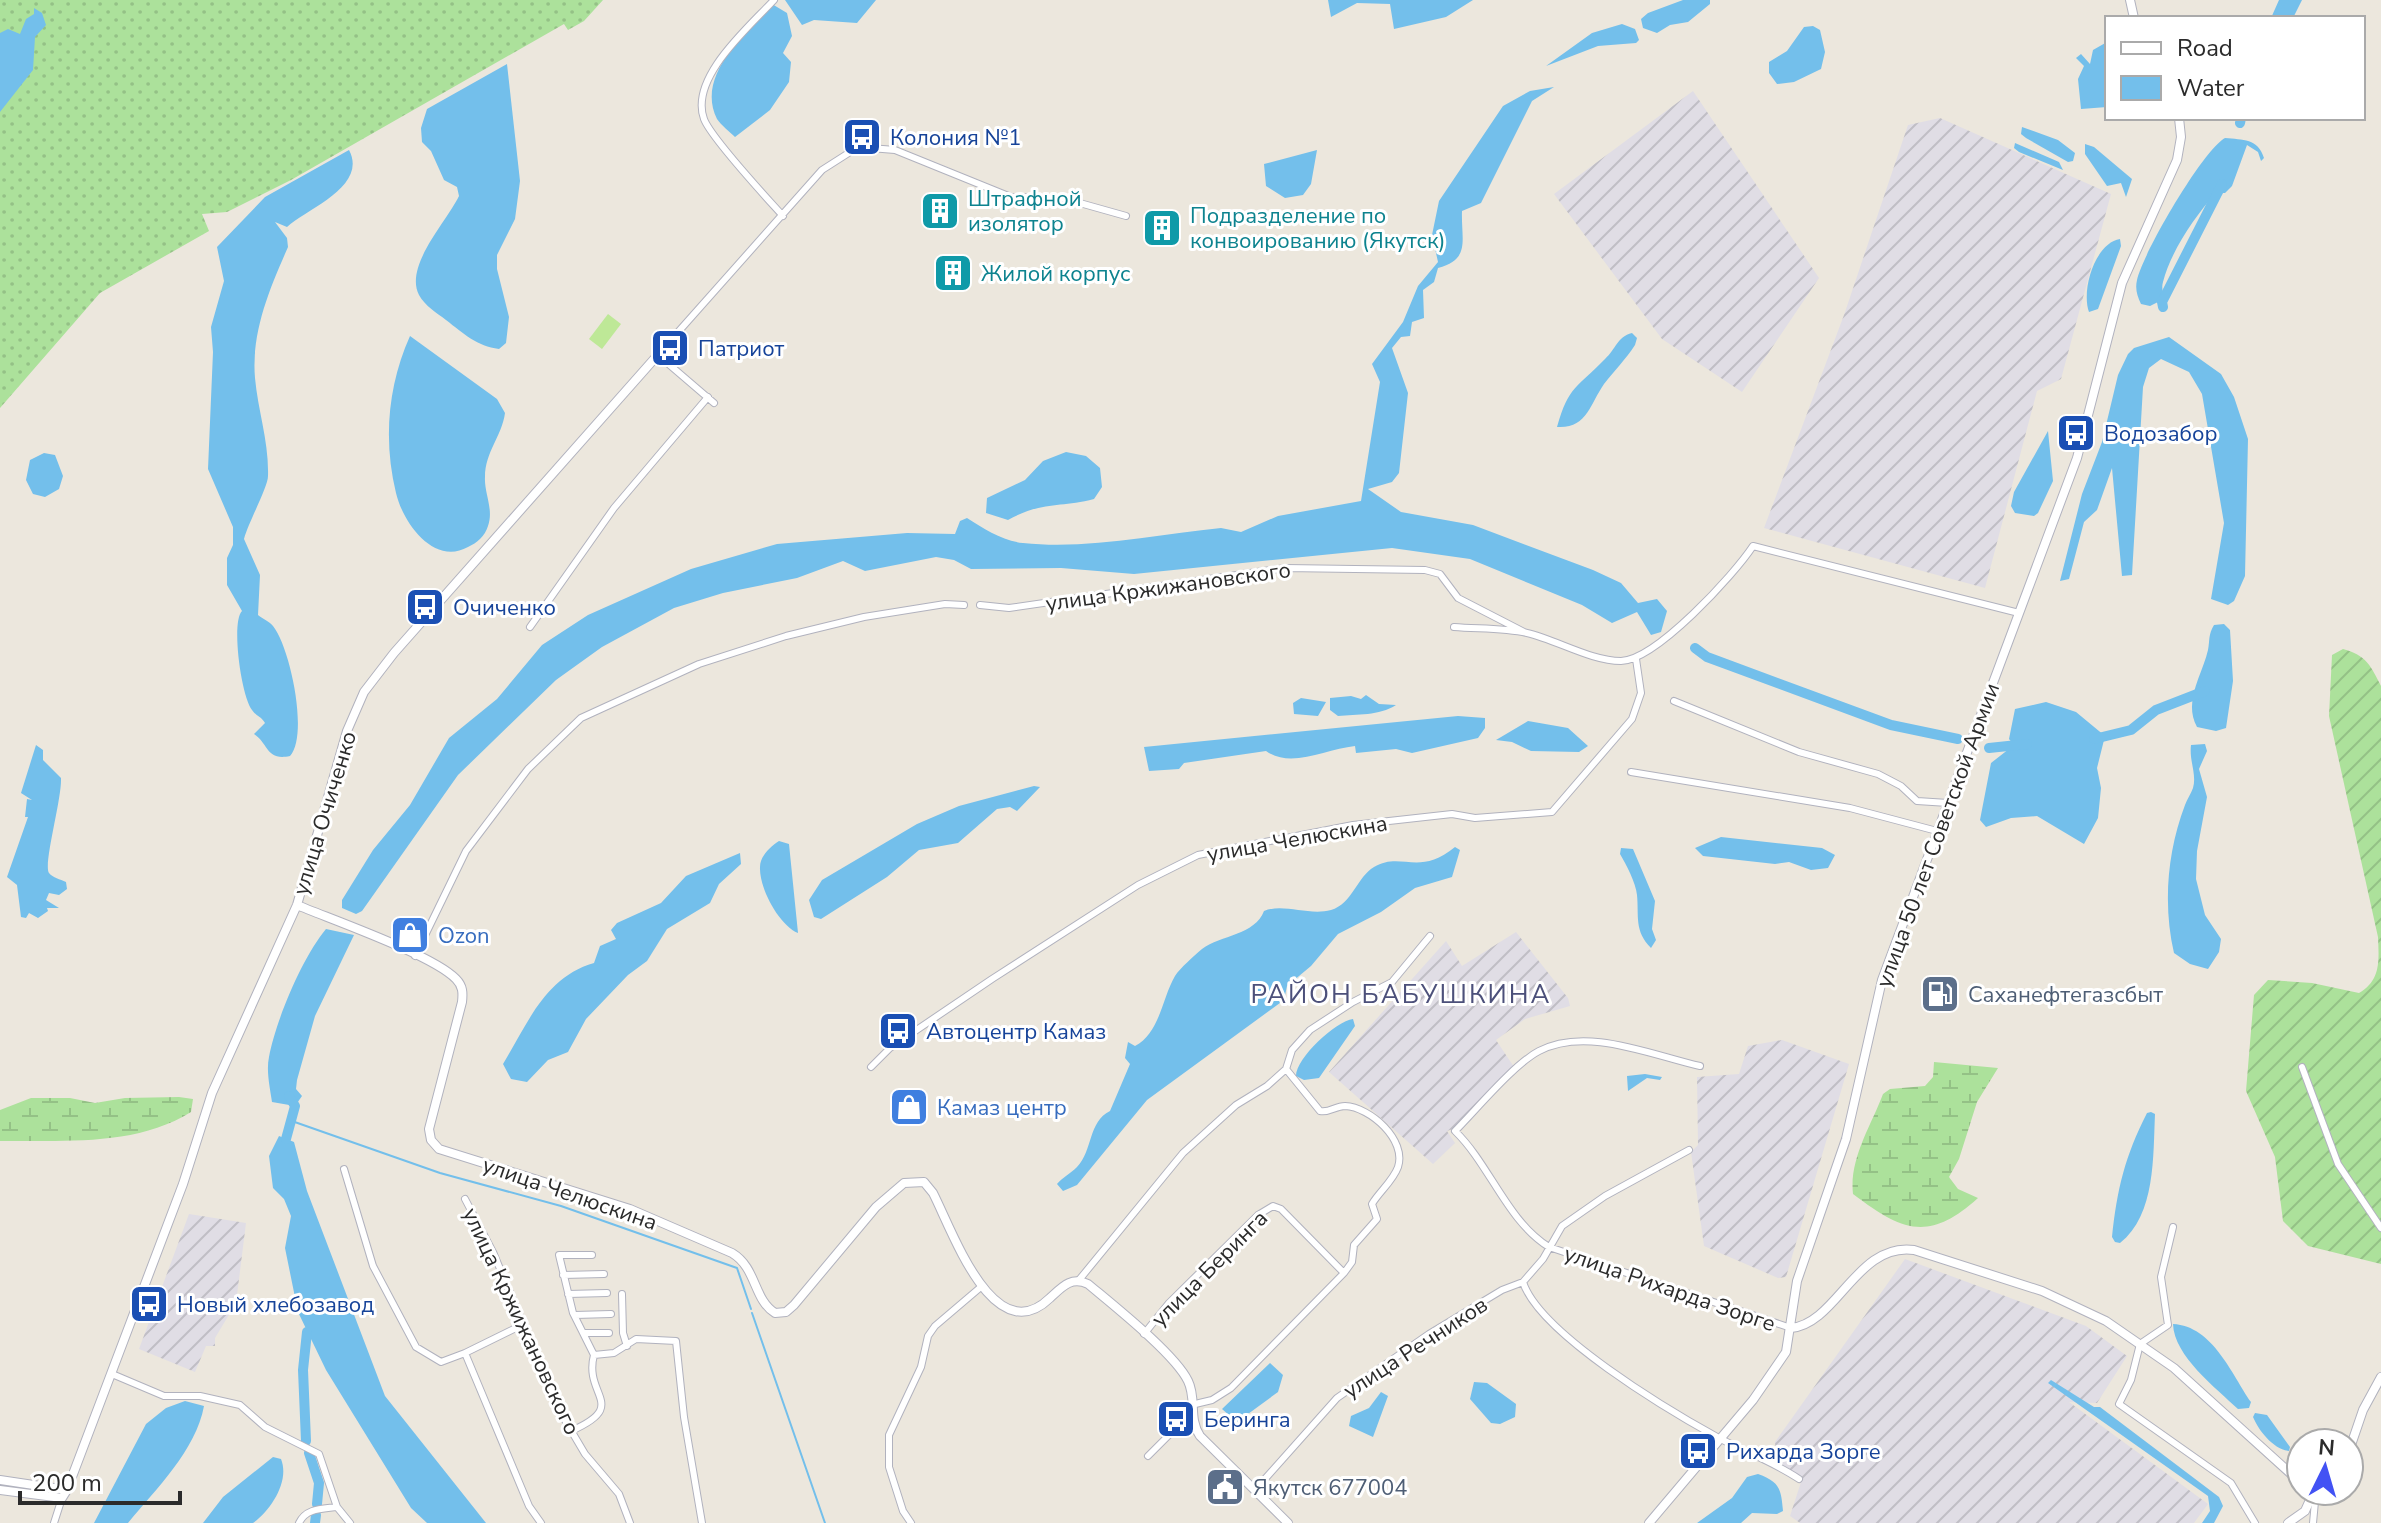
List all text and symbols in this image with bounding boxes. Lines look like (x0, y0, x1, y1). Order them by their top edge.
legend (2105, 16, 2365, 120)
text: Road (2177, 32, 2233, 64)
text: Water (2177, 72, 2245, 104)
bus stop icon: Колония №1 (841, 116, 883, 158)
place label: Колония №1 (890, 123, 1022, 153)
place label: Штрафной изолятор (968, 184, 1082, 239)
building icon: Штрафной изолятор (919, 190, 961, 232)
place label: Подразделение по конвоированию (Якутск) (1190, 201, 1446, 256)
building icon: Подразделение по конвоированию (Якутск) (1141, 207, 1183, 249)
building icon: Жилой корпус (932, 252, 974, 294)
place label: Жилой корпус (981, 259, 1130, 289)
bus stop icon: Патриот (649, 327, 691, 369)
place label: Патриот (698, 334, 785, 364)
bus stop icon: Водозабор (2055, 412, 2097, 454)
place label: Водозабор (2104, 419, 2218, 449)
street label: улица Кржижановского (1044, 555, 1293, 619)
bus stop icon: Очиченко (404, 586, 446, 628)
place label: Очиченко (453, 593, 556, 623)
street label: улица 50 лет Советской Армии (1869, 679, 2007, 992)
street label: улица Очиченко (286, 728, 364, 899)
street label: улица Челюскина (1204, 808, 1390, 870)
shop icon: Ozon (389, 914, 431, 956)
place label: Ozon (438, 921, 490, 951)
fuel station icon: Саханефтегазсбыт (1919, 973, 1961, 1015)
district label: РАЙОН БАБУШКИНА (1250, 977, 1552, 1012)
place label: Саханефтегазсбыт (1968, 980, 2163, 1010)
bus stop icon: Автоцентр Камаз (877, 1010, 919, 1052)
place label: Автоцентр Камаз (926, 1017, 1106, 1047)
shop icon: Камаз центр (888, 1086, 930, 1128)
place label: Камаз центр (937, 1093, 1067, 1123)
street label: улица Челюскина (478, 1150, 661, 1238)
street label: улица Кржижановского (455, 1203, 587, 1440)
street label: улица Беринга (1145, 1204, 1275, 1334)
street label: улица Рихарда Зорге (1560, 1239, 1779, 1339)
bus stop icon: Новый хлебозавод (128, 1283, 170, 1325)
place label: Новый хлебозавод (177, 1290, 374, 1320)
street label: улица Речников (1338, 1290, 1494, 1406)
bus stop icon: Беринга (1155, 1398, 1197, 1440)
place label: Беринга (1204, 1405, 1291, 1435)
north arrow (2285, 1427, 2365, 1507)
bus stop icon: Рихарда Зорге (1677, 1430, 1719, 1472)
text: N (2317, 1432, 2336, 1464)
place label: Рихарда Зорге (1726, 1437, 1881, 1467)
scale bar (20, 1455, 180, 1505)
public building icon: Якутск 677004 (1204, 1466, 1246, 1508)
text: 200 m (32, 1467, 102, 1499)
place label: Якутск 677004 (1253, 1473, 1407, 1503)

